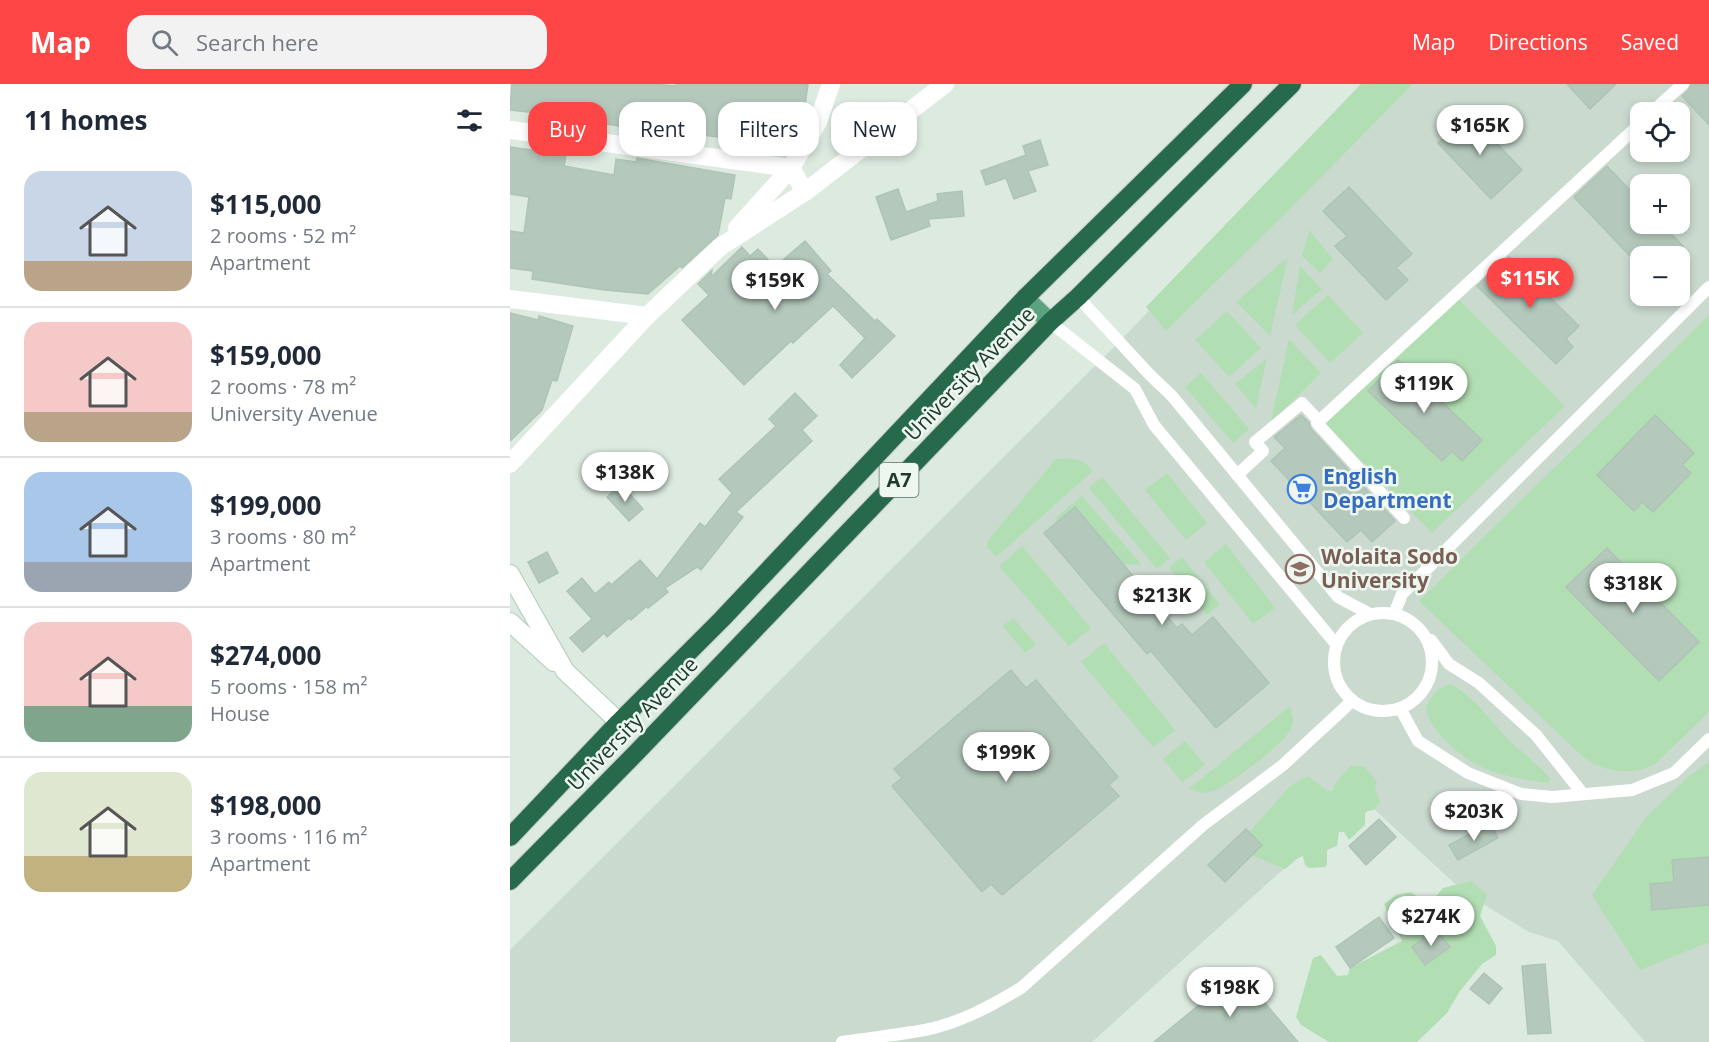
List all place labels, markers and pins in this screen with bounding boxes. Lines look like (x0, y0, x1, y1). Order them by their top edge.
pin: $165K (1438, 105, 1522, 156)
pin: $115K (1488, 258, 1572, 309)
pin: $159K (733, 260, 817, 311)
pin: $119K (1382, 363, 1466, 414)
pin: $138K (583, 452, 667, 503)
place label: English Department (1323, 462, 1452, 514)
supermarket icon: English Department (1286, 473, 1318, 505)
place label: Wolaita Sodo University (1321, 542, 1458, 594)
school or university icon: Wolaita Sodo University (1284, 553, 1316, 585)
pin: $318K (1591, 563, 1675, 614)
pin: $213K (1120, 575, 1204, 626)
pin: $199K (964, 732, 1048, 783)
pin: $203K (1432, 791, 1516, 842)
pin: $274K (1389, 896, 1473, 947)
pin: $198K (1188, 967, 1272, 1018)

